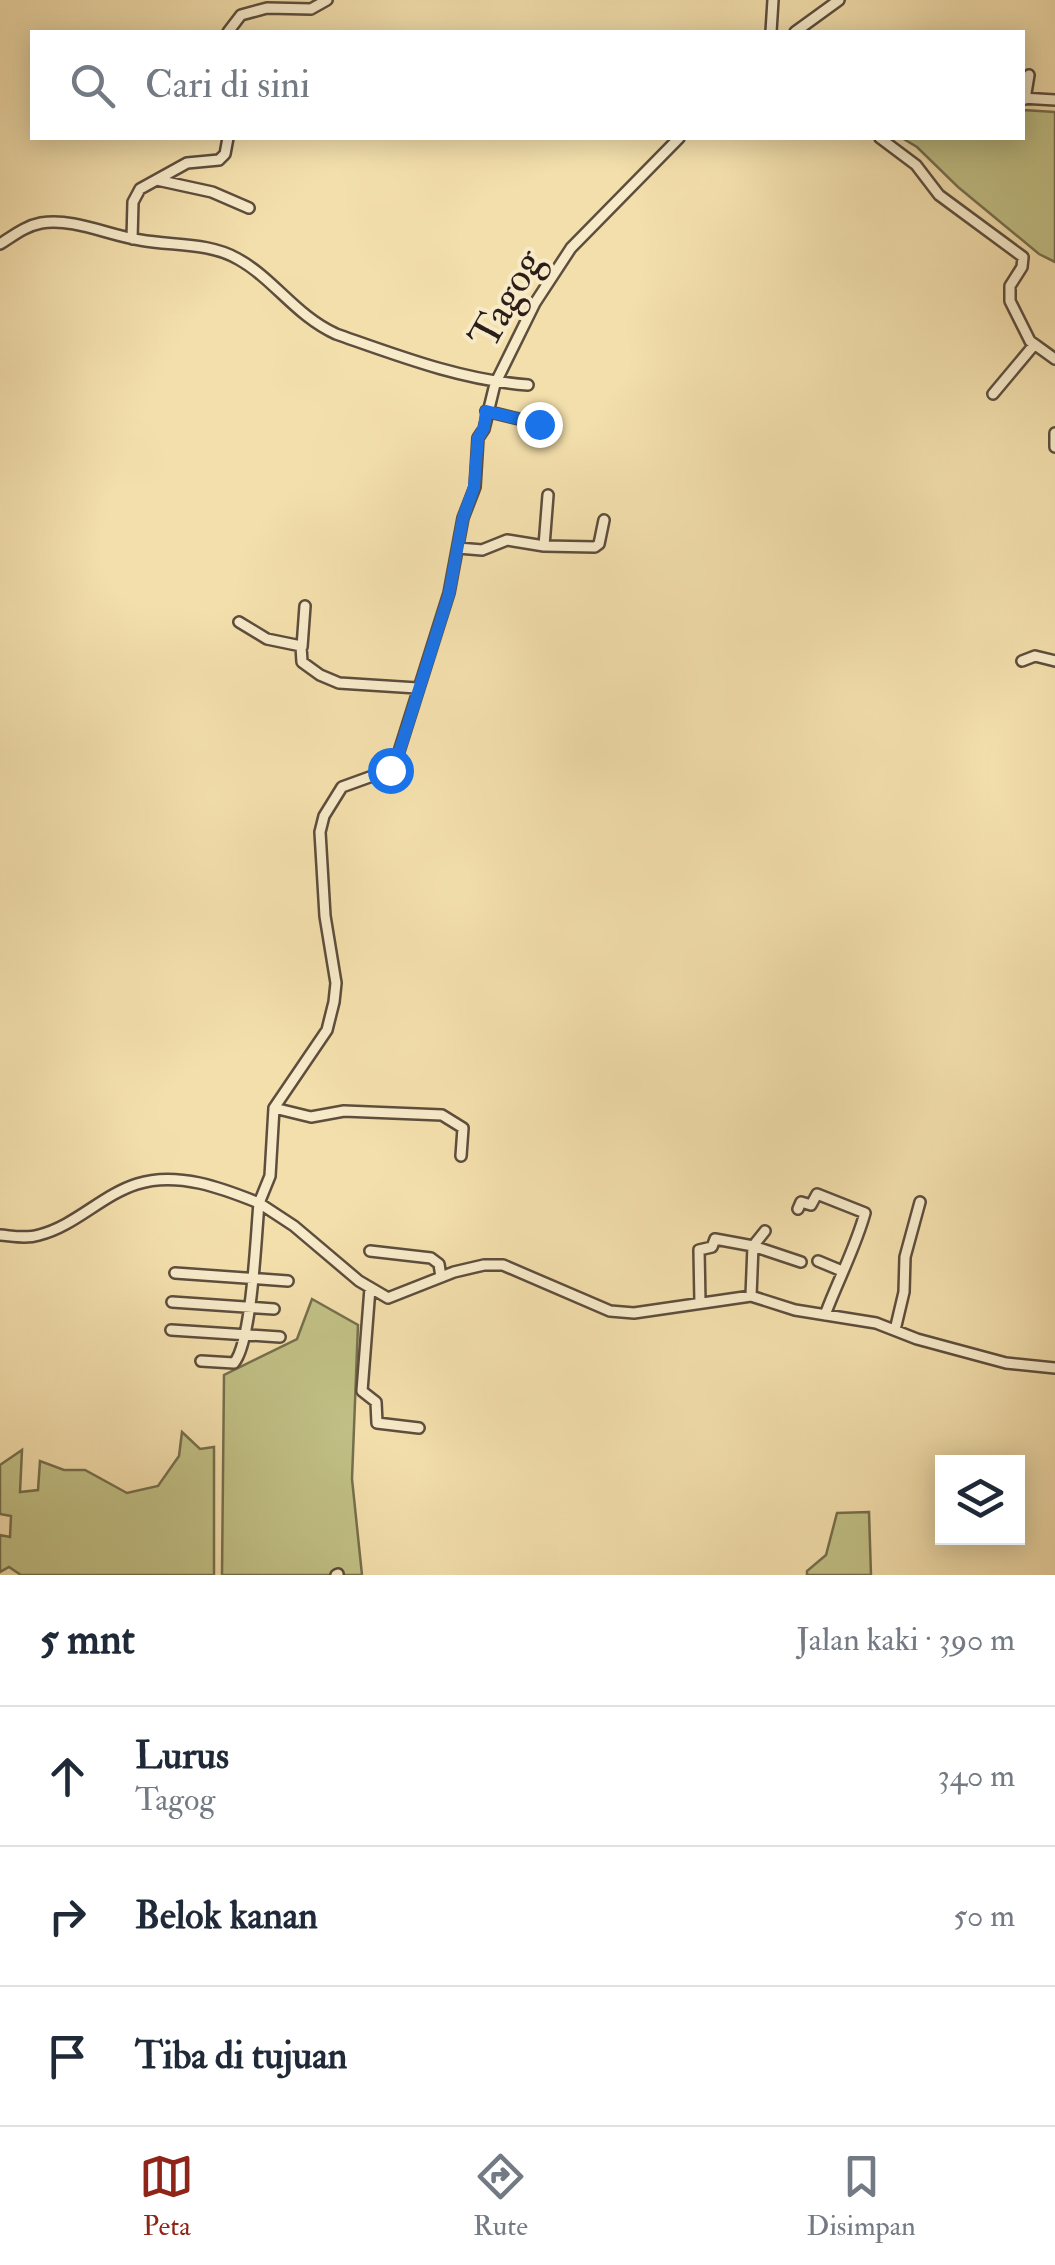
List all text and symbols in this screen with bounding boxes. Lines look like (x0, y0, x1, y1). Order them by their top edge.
search box (30, 30, 1025, 140)
icon: search (65, 58, 120, 113)
text: Cari di sini (145, 61, 310, 109)
street label: Tagog (458, 239, 556, 358)
route end (517, 402, 563, 448)
route start (368, 748, 414, 794)
map controls (935, 1455, 1025, 1545)
button: layers (935, 1455, 1025, 1545)
text: 5 mnt (40, 1614, 135, 1666)
text: Jalan kaki · 390 m (797, 1620, 1015, 1660)
text: Lurus (135, 1732, 229, 1780)
icon: ahead (40, 1749, 95, 1804)
text: 340 m (938, 1756, 1015, 1796)
text: Tagog (135, 1780, 215, 1820)
icon: right (40, 1889, 95, 1944)
text: Belok kanan (135, 1892, 318, 1940)
text: 50 m (953, 1896, 1015, 1936)
icon: arrive (40, 2029, 95, 2084)
text: Tiba di tujuan (135, 2032, 347, 2080)
tab: Peta (139, 2149, 194, 2244)
tab: Rute (473, 2149, 528, 2244)
tab: Disimpan (807, 2149, 916, 2244)

